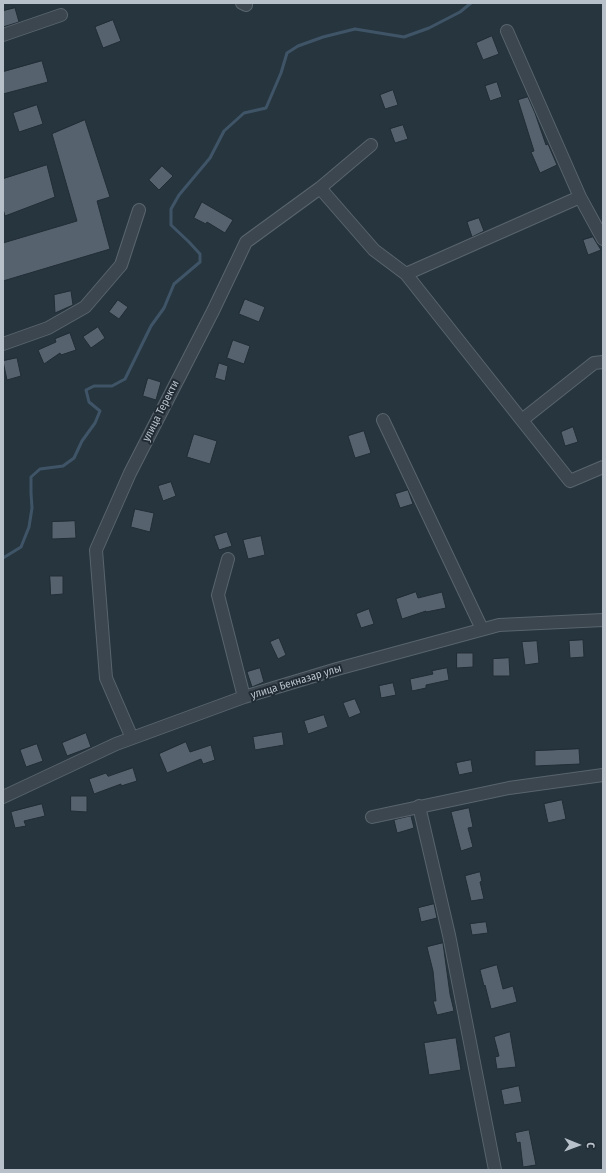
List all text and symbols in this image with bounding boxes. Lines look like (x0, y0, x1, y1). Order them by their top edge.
street label: улица Теректи (140, 378, 182, 444)
street label: улица Бекназар улы (249, 662, 343, 702)
north arrow (558, 1125, 598, 1165)
text: С (584, 1142, 597, 1148)

